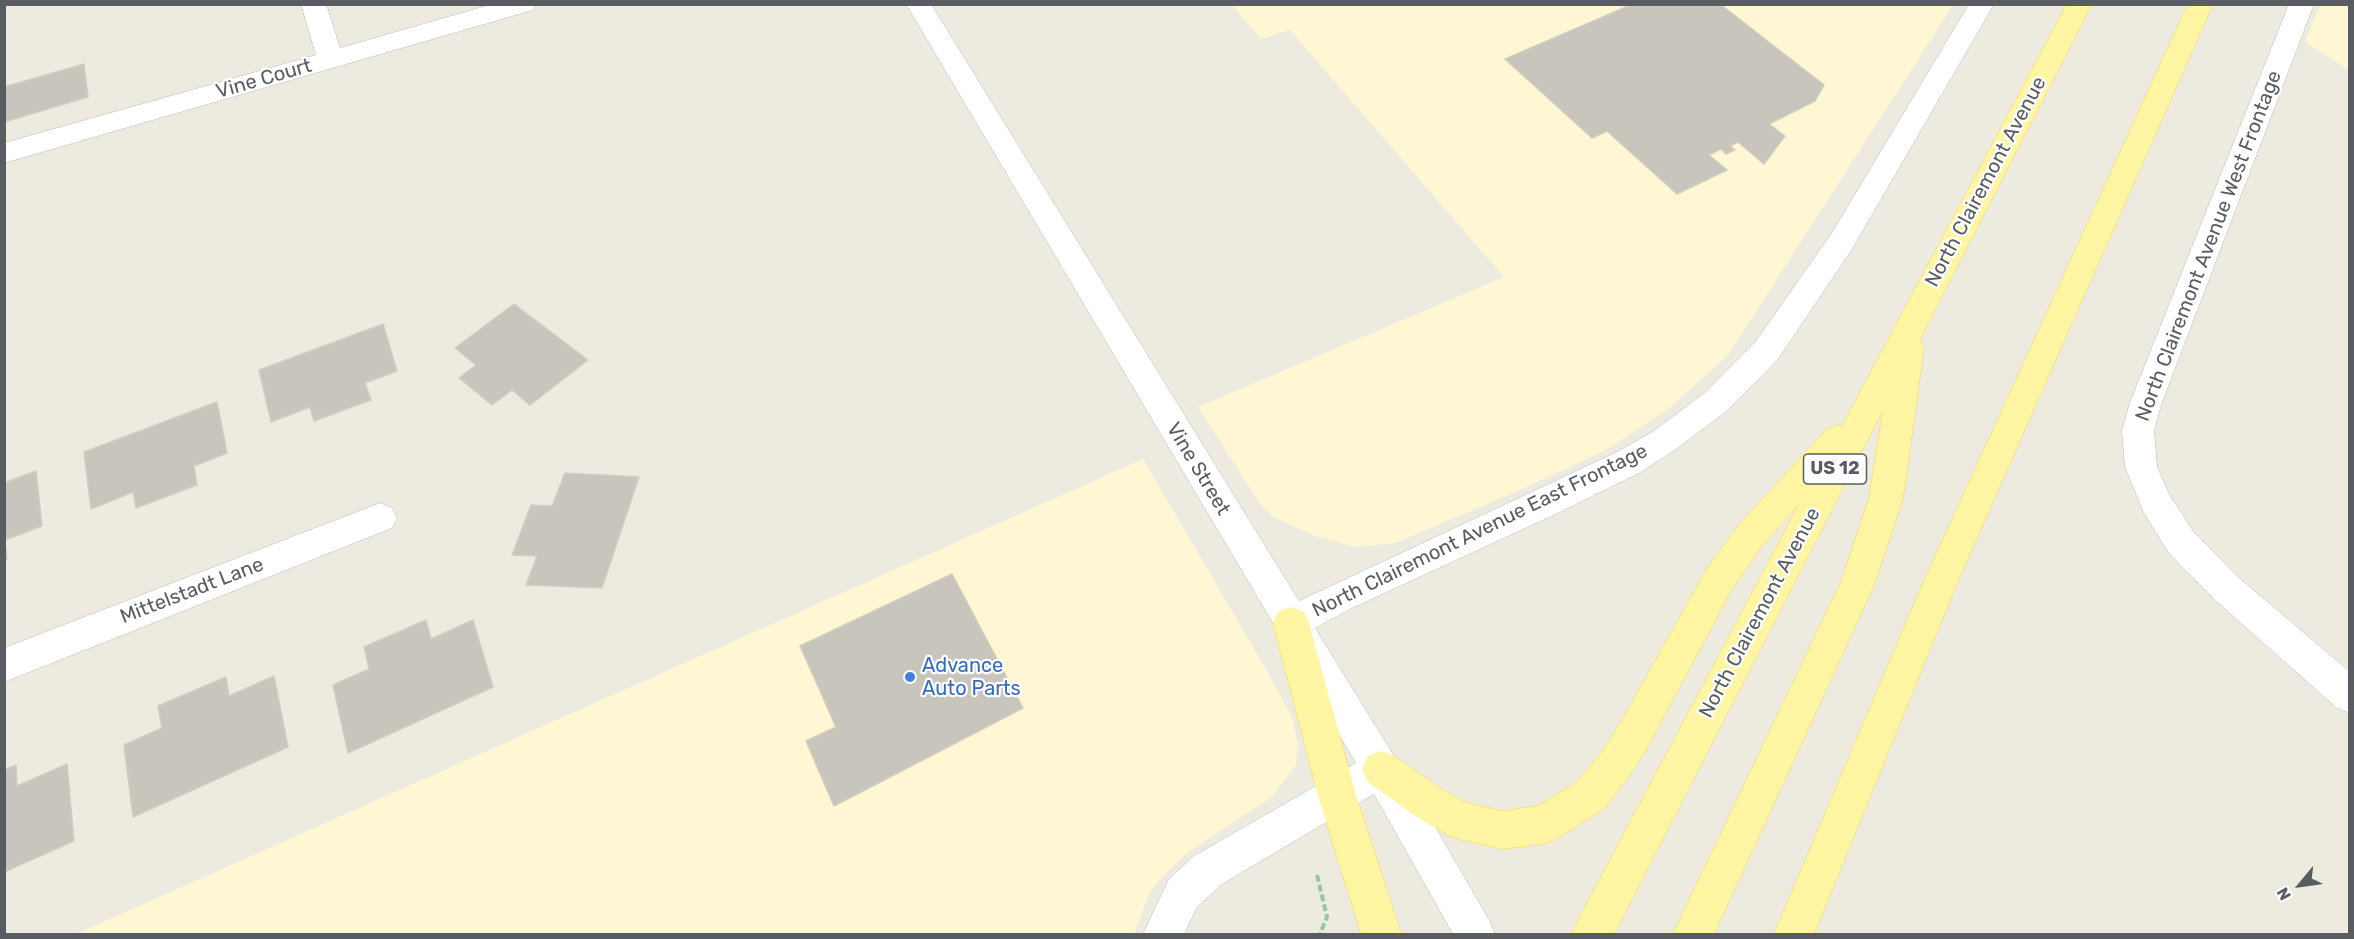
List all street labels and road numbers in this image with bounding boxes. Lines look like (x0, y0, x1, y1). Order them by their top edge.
street label: Vine Court (213, 54, 315, 104)
street label: North Clairemont Avenue West Frontage (2131, 67, 2287, 425)
street label: North Clairemont Avenue (1920, 73, 2052, 291)
street label: Vine Street (1161, 418, 1235, 520)
street label: North Clairemont Avenue East Frontage (1309, 439, 1651, 623)
road number: US 12 (1804, 454, 1866, 484)
street label: North Clairemont Avenue (1694, 504, 1826, 722)
street label: Mittelstadt Lane (117, 553, 267, 629)

